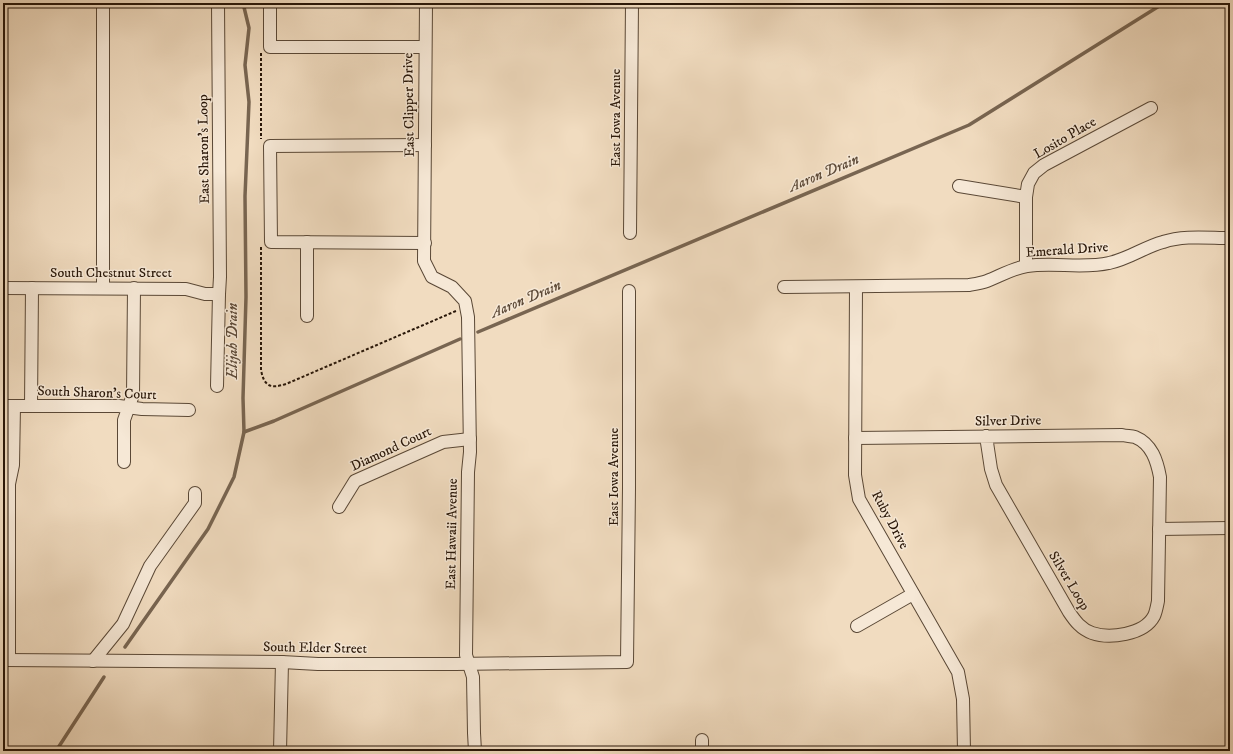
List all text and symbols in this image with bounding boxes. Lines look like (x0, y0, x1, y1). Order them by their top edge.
street label: East Clipper Drive (399, 52, 419, 157)
street label: East Iowa Avenue (607, 68, 625, 167)
street label: East Sharon's Loop (194, 94, 214, 204)
street label: Losito Place (1030, 113, 1100, 163)
water label: Aaron Drain (784, 150, 862, 197)
street label: Emerald Drive (1025, 238, 1109, 262)
street label: South Chestnut Street (50, 264, 172, 282)
water label: Aaron Drain (486, 276, 564, 323)
water label: Elijah Drain (223, 302, 242, 380)
street label: South Sharon's Court (37, 382, 157, 404)
street label: Silver Drive (975, 411, 1042, 431)
street label: Diamond Court (348, 422, 435, 476)
street label: East Iowa Avenue (605, 427, 623, 526)
street label: East Hawaii Avenue (442, 478, 462, 590)
street label: Ruby Drive (867, 488, 913, 552)
street label: Silver Loop (1044, 548, 1094, 614)
street label: South Elder Street (263, 638, 368, 658)

